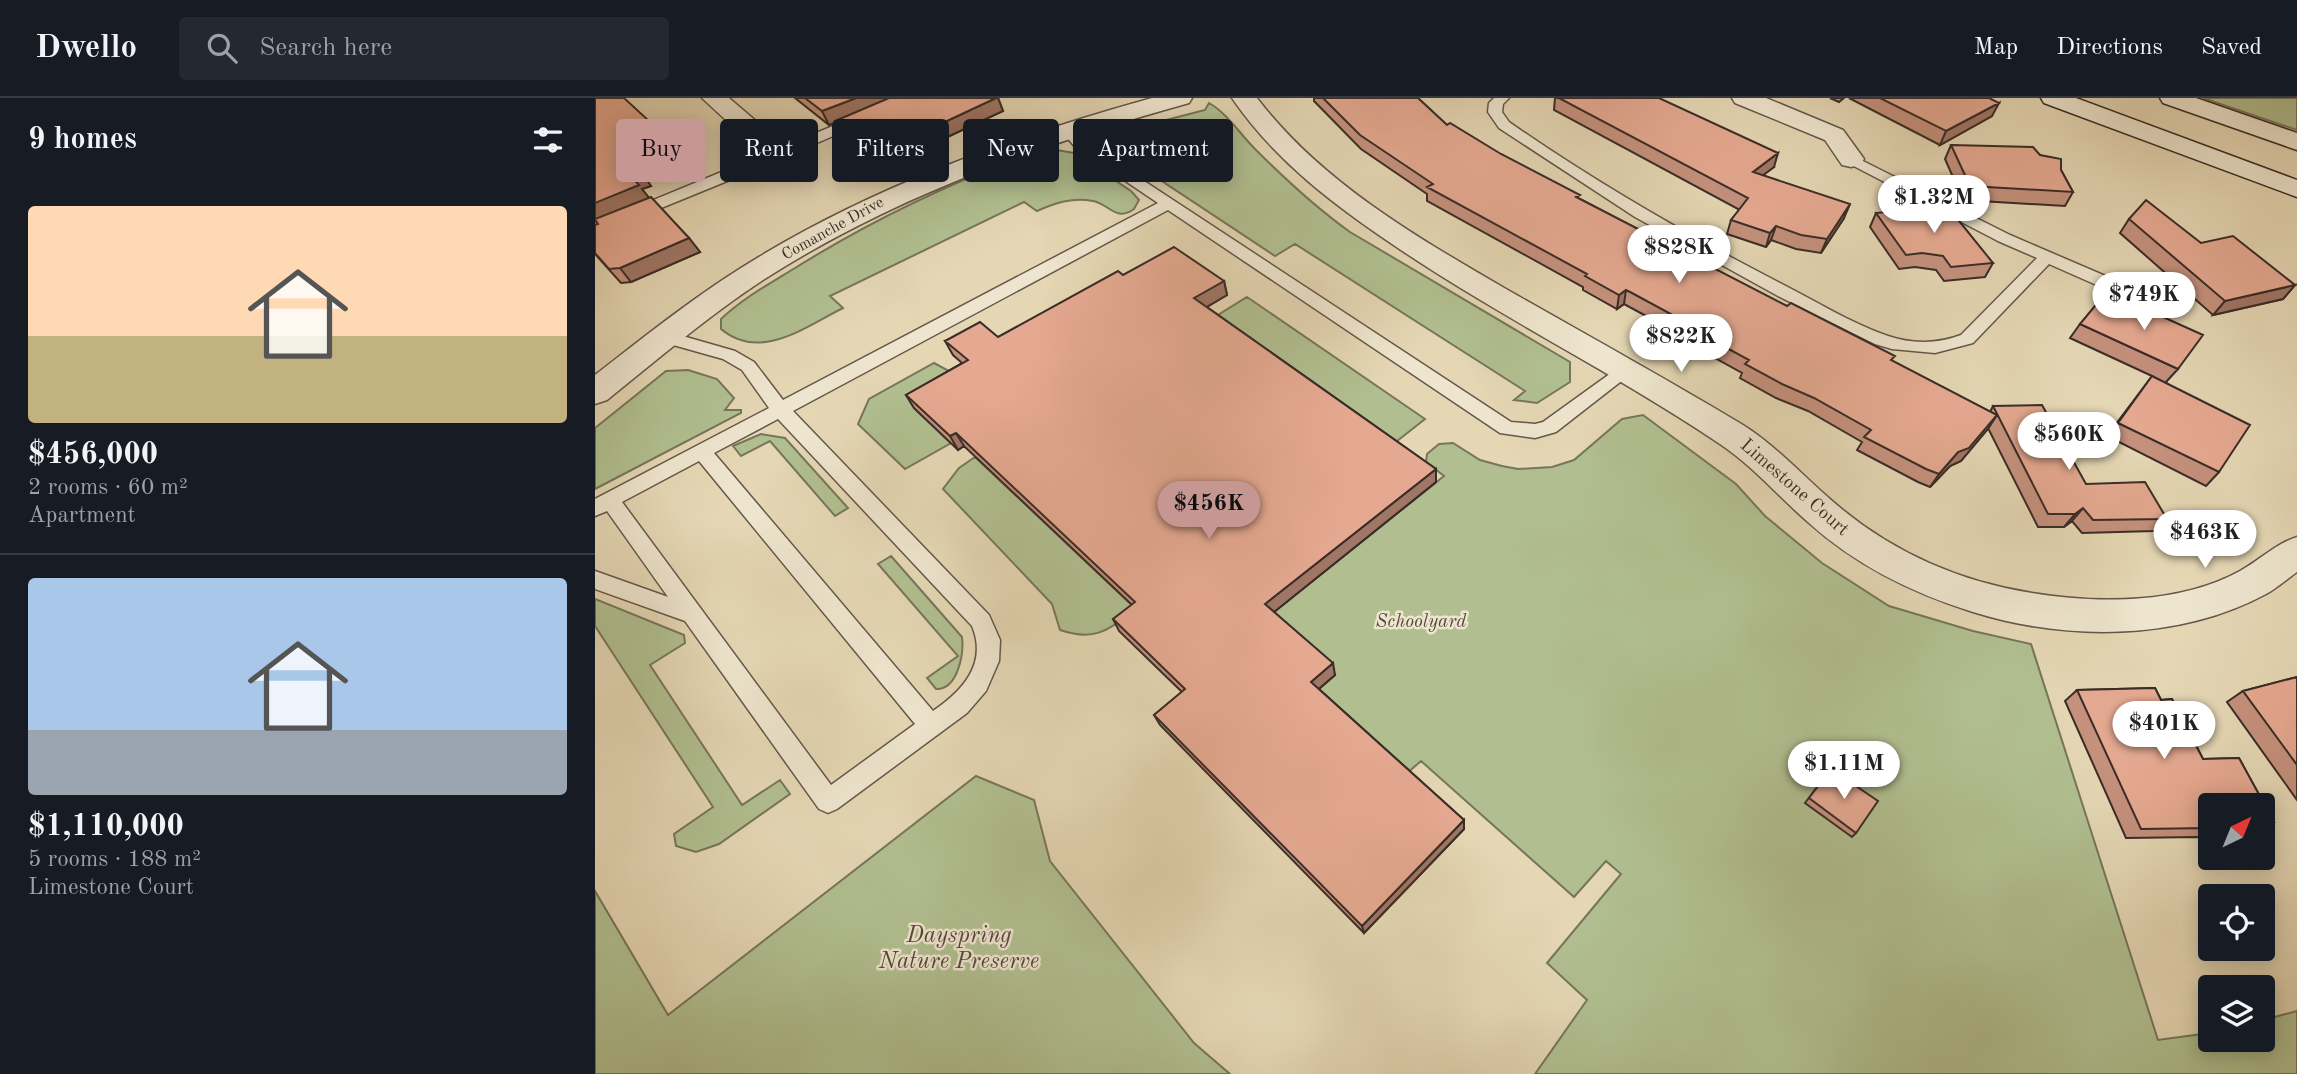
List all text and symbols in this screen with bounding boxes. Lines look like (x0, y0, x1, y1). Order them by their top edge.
search box (179, 17, 669, 80)
icon: search (203, 29, 241, 67)
text: Dwello (35, 32, 137, 65)
text: Search here (259, 35, 392, 61)
text: Map (1974, 36, 2018, 60)
text: Directions (2056, 36, 2163, 60)
text: Saved (2201, 36, 2262, 60)
chip: Buy (616, 119, 706, 182)
chip: Rent (720, 119, 818, 182)
chip: Filters (832, 119, 949, 182)
chip: New (963, 119, 1059, 182)
chip: Apartment (1073, 119, 1233, 182)
icon: filters (529, 121, 567, 159)
text: 9 homes (28, 125, 137, 155)
pin: $1.32M (1877, 176, 1991, 235)
text: $1.32M (1894, 186, 1974, 209)
street label: Comanche Drive (779, 194, 887, 264)
pin: $828K (1630, 226, 1728, 285)
text: $828K (1643, 236, 1715, 259)
icon: home (235, 251, 361, 377)
pin: $749K (2095, 272, 2193, 332)
text: $749K (2108, 283, 2180, 306)
pin: $822K (1632, 314, 1730, 374)
text: $822K (1645, 325, 1717, 348)
pin: $560K (2020, 412, 2118, 472)
text: $560K (2033, 423, 2105, 446)
street label: Limestone Court (1736, 436, 1852, 540)
text: $456,000 (28, 440, 158, 470)
text: 2 rooms · 60 m² (28, 476, 188, 499)
pin: $456K (1160, 482, 1258, 541)
text: $456K (1173, 492, 1245, 515)
text: Apartment (28, 504, 136, 527)
pin: $463K (2156, 510, 2254, 570)
text: $463K (2169, 521, 2241, 544)
park label: Schoolyard (1376, 613, 1467, 632)
icon: home (235, 623, 361, 749)
pin: $401K (2115, 702, 2213, 761)
text: $401K (2128, 712, 2200, 735)
pin: $1.11M (1787, 742, 1901, 801)
text: $1.11M (1804, 752, 1884, 775)
north arrow (2198, 793, 2275, 870)
map controls (2198, 793, 2275, 1052)
text: $1,110,000 (28, 812, 184, 842)
text: 5 rooms · 188 m² (28, 848, 201, 871)
text: Limestone Court (28, 876, 194, 899)
button: locate (2198, 884, 2275, 961)
park label: Dayspring Nature Preserve (878, 924, 1039, 973)
button: layers (2198, 975, 2275, 1052)

